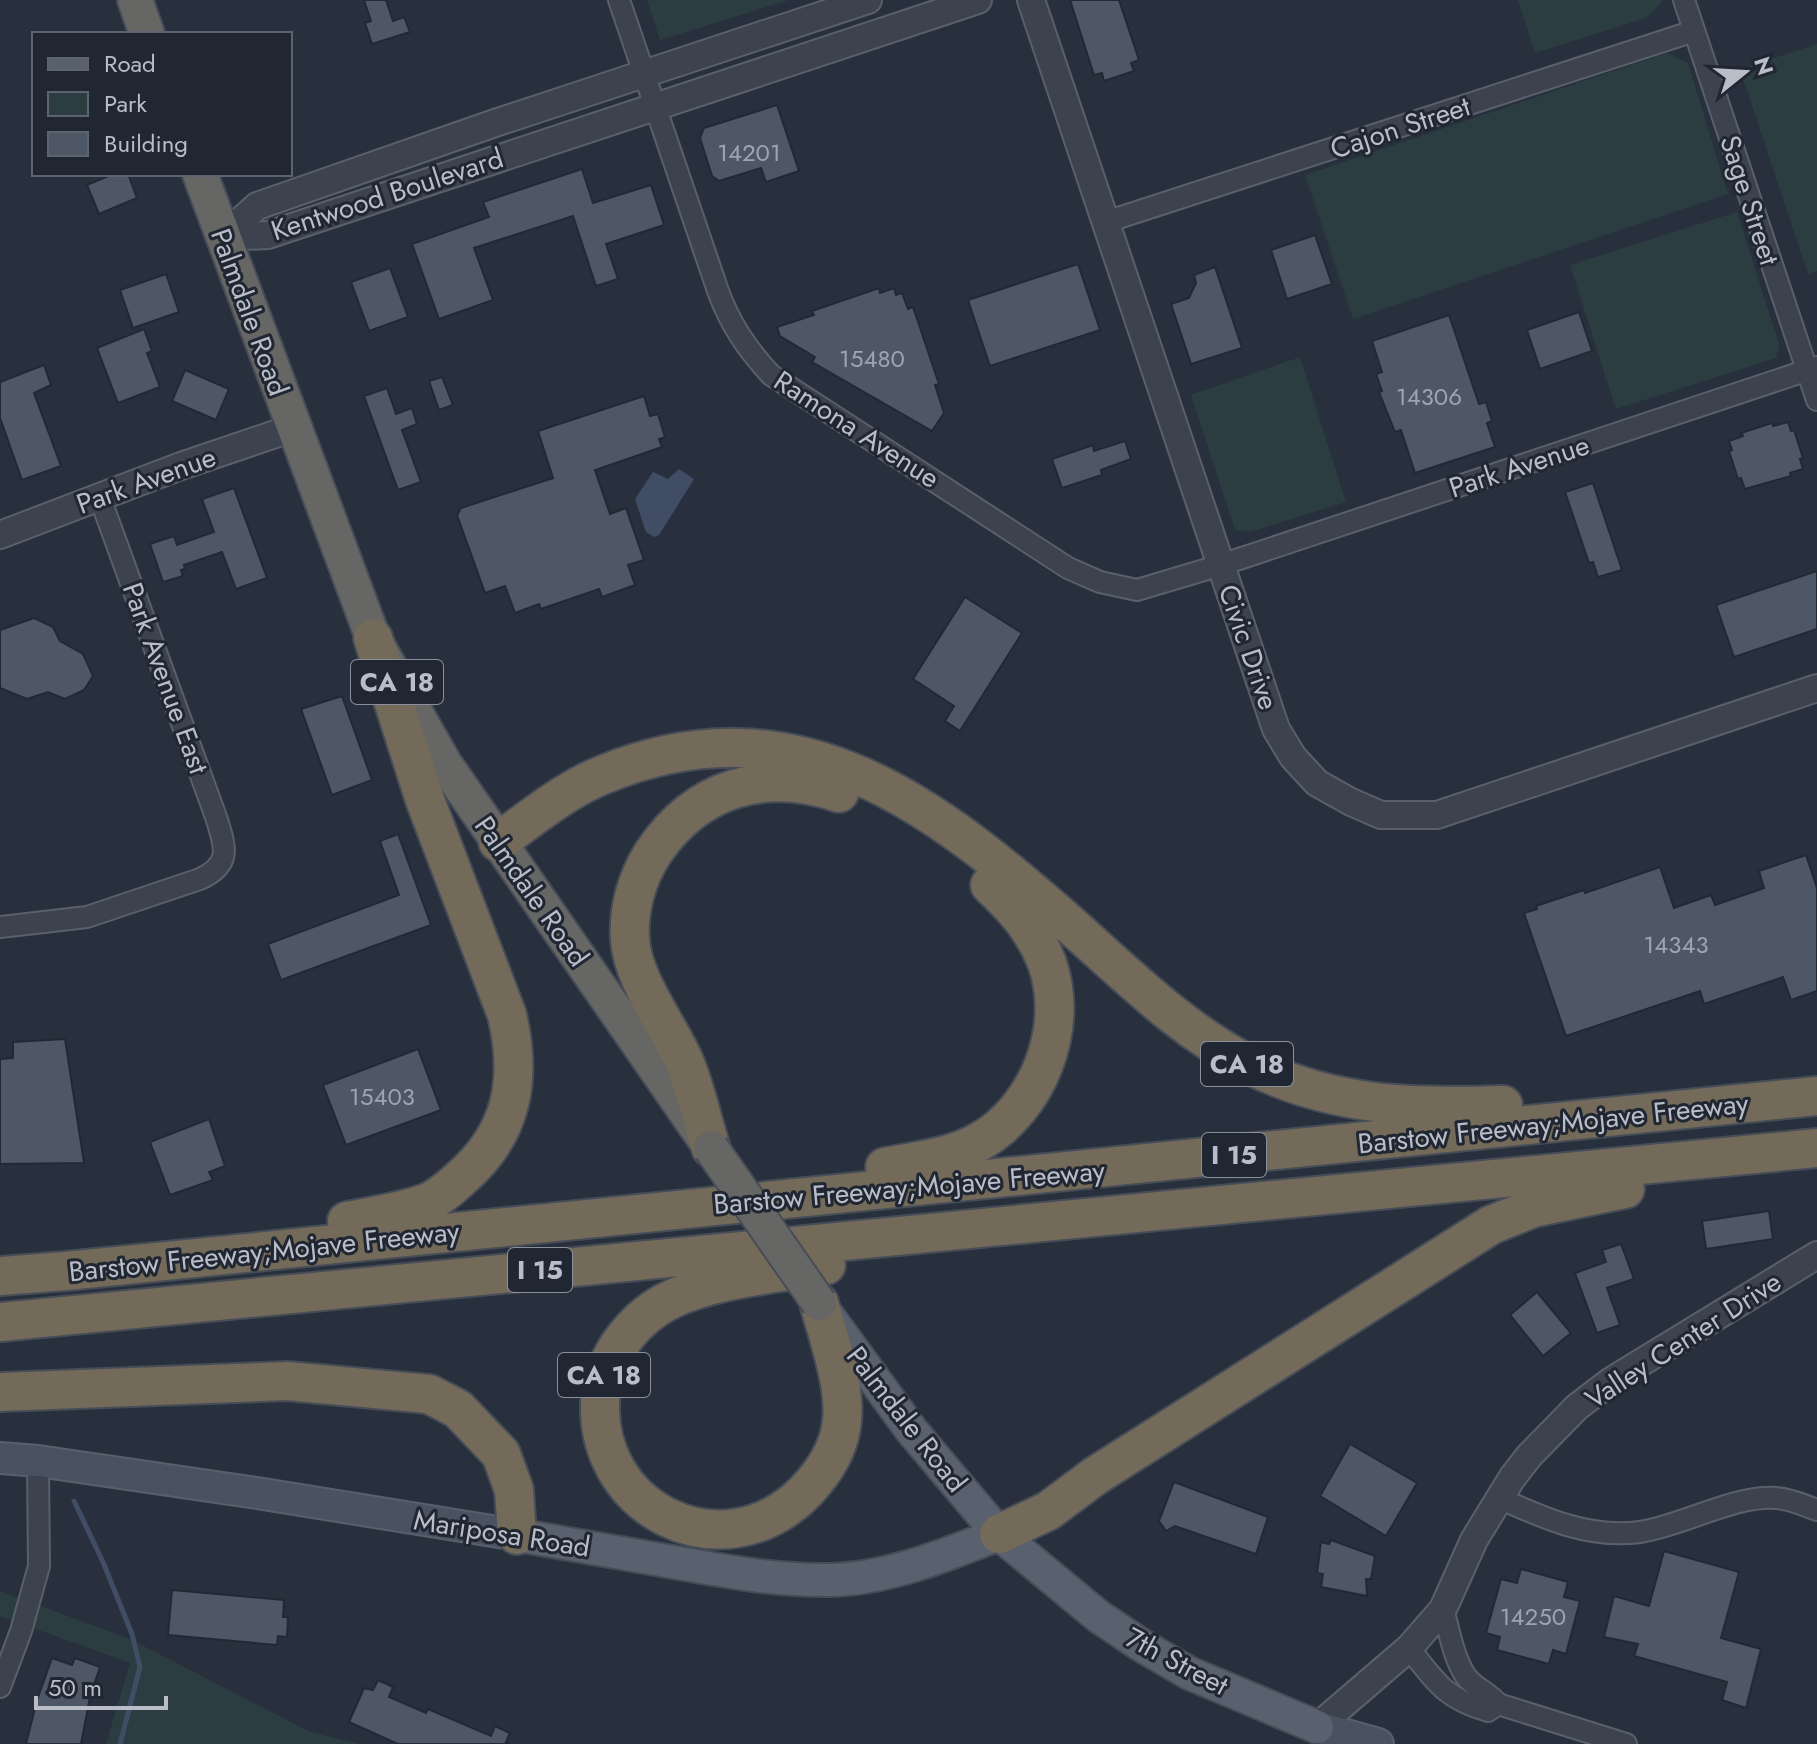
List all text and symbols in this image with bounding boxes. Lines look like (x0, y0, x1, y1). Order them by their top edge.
legend (32, 32, 292, 176)
north arrow (1705, 32, 1785, 112)
text: Road (104, 46, 156, 81)
text: N (1746, 53, 1782, 79)
text: Park (104, 86, 147, 121)
street label: Cajon Street (1325, 86, 1476, 169)
text: Building (104, 126, 188, 161)
street label: Sage Street (1709, 130, 1790, 271)
house number: 14201 (717, 135, 781, 170)
street label: Kentwood Boulevard (266, 138, 508, 251)
street label: Palmdale Road (200, 223, 299, 402)
house number: 15480 (839, 341, 905, 376)
street label: Ramona Avenue (766, 360, 948, 498)
house number: 14306 (1396, 379, 1462, 414)
street label: Park Avenue (1444, 424, 1595, 508)
street label: Park Avenue (71, 436, 222, 525)
street label: Park Avenue East (112, 577, 219, 780)
street label: Civic Drive (1208, 579, 1289, 715)
road number: CA 18 (351, 660, 443, 704)
street label: Palmdale Road (465, 808, 599, 975)
house number: 14343 (1644, 927, 1709, 962)
road number: CA 18 (1201, 1042, 1293, 1086)
house number: 15403 (349, 1079, 415, 1114)
street label: Barstow Freeway;Mojave Freeway (1356, 1083, 1751, 1164)
road number: I 15 (1202, 1133, 1266, 1177)
street label: Barstow Freeway;Mojave Freeway (712, 1150, 1107, 1225)
street label: Barstow Freeway;Mojave Freeway (67, 1211, 462, 1292)
road number: I 15 (508, 1248, 572, 1292)
street label: Valley Center Drive (1577, 1262, 1789, 1419)
street label: Palmdale Road (836, 1338, 977, 1501)
road number: CA 18 (558, 1353, 650, 1397)
street label: Mariposa Road (411, 1499, 593, 1568)
house number: 14250 (1500, 1599, 1566, 1634)
street label: 7th Street (1118, 1617, 1236, 1706)
scale bar (36, 1660, 166, 1710)
text: 50 m (48, 1670, 102, 1705)

